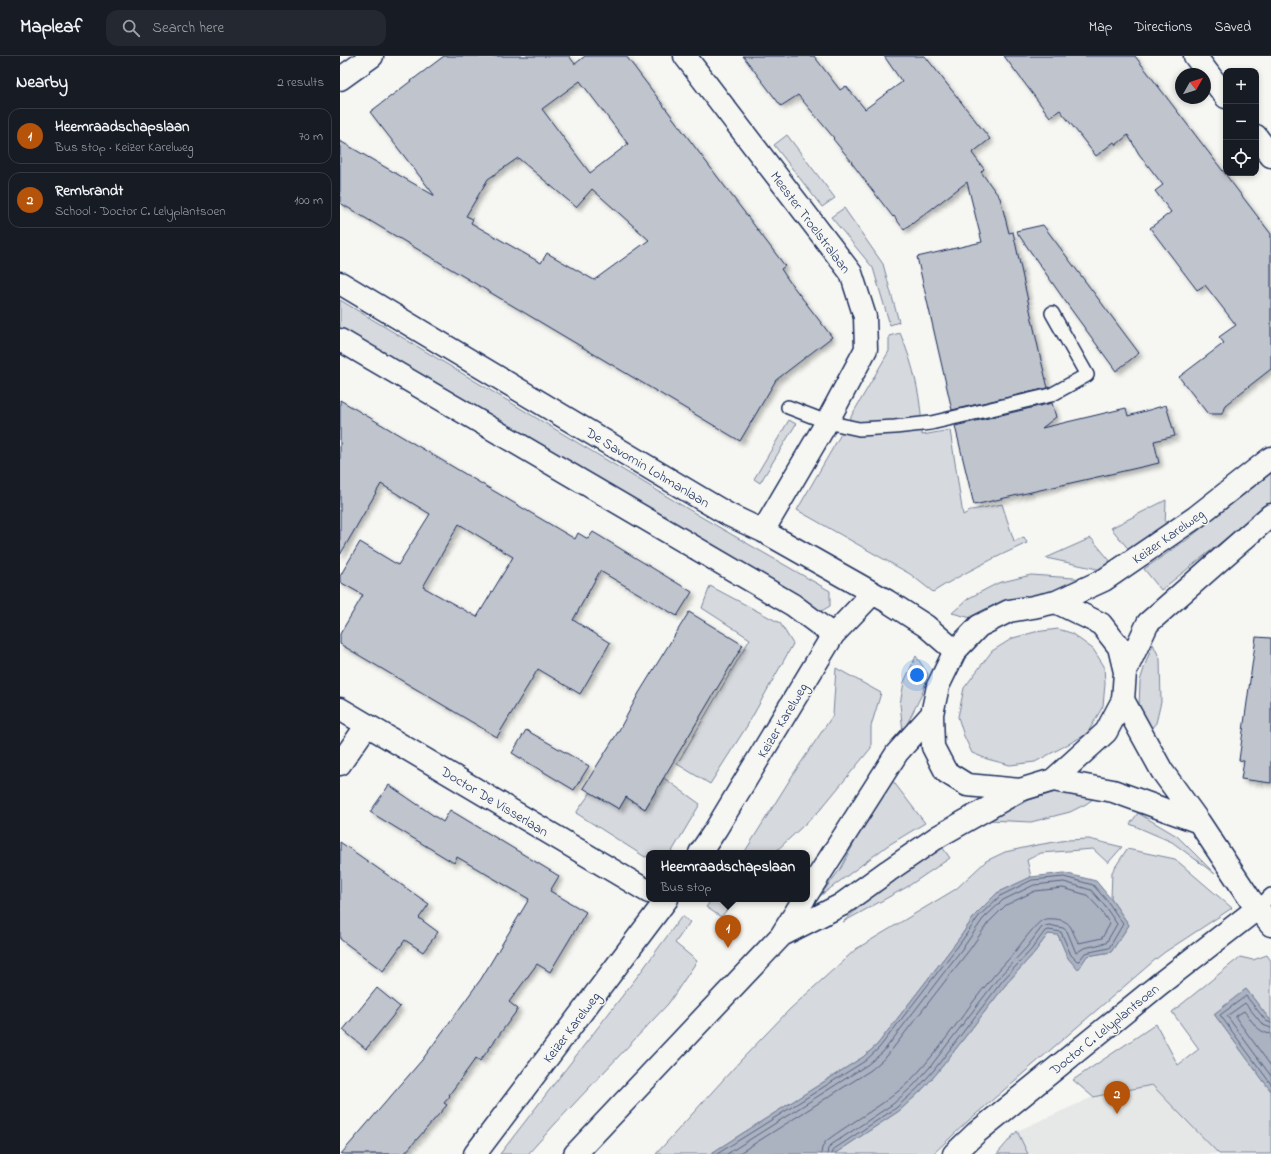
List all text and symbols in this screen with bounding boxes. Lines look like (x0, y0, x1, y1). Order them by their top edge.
search box (106, 10, 386, 46)
text: Mapleaf (20, 14, 82, 41)
icon: search (120, 17, 142, 39)
text: Search here (152, 17, 224, 39)
text: Map (1089, 17, 1112, 38)
text: Directions (1134, 17, 1192, 38)
text: Saved (1214, 17, 1251, 38)
north arrow (1175, 68, 1211, 104)
map controls (1223, 68, 1259, 176)
button: + (1223, 68, 1259, 104)
text: Nearby (16, 70, 68, 95)
text: 2 results (277, 73, 324, 92)
button: − (1223, 104, 1259, 140)
text: Heemraadschapslaan (55, 116, 190, 138)
text: 1 (28, 127, 32, 146)
text: 70 m (299, 127, 323, 146)
text: Bus stop · Keizer Karelweg (55, 138, 194, 157)
button: locate (1223, 140, 1259, 176)
street label: Meester Troelstralaan (764, 167, 855, 279)
text: Rembrandt (55, 180, 123, 202)
text: 2 (27, 191, 33, 210)
text: 100 m (294, 191, 323, 210)
text: School · Doctor C. Lelyplantsoen (55, 202, 226, 221)
street label: De Savornin Lohmanlaan (580, 422, 714, 514)
street label: Keizer Karelweg (1128, 504, 1210, 571)
your location (907, 665, 927, 685)
street label: Keizer Karelweg (752, 679, 815, 763)
street label: Doctor De Visserlaan (435, 761, 552, 843)
popup (646, 850, 810, 902)
text: Heemraadschapslaan (661, 856, 795, 878)
text: Bus stop (661, 878, 712, 897)
pin: 1 (715, 915, 741, 948)
street label: Doctor C. Lelyplantsoen (1045, 979, 1165, 1082)
street label: Keizer Karelweg (538, 988, 607, 1069)
pin: 2 (1104, 1081, 1130, 1114)

